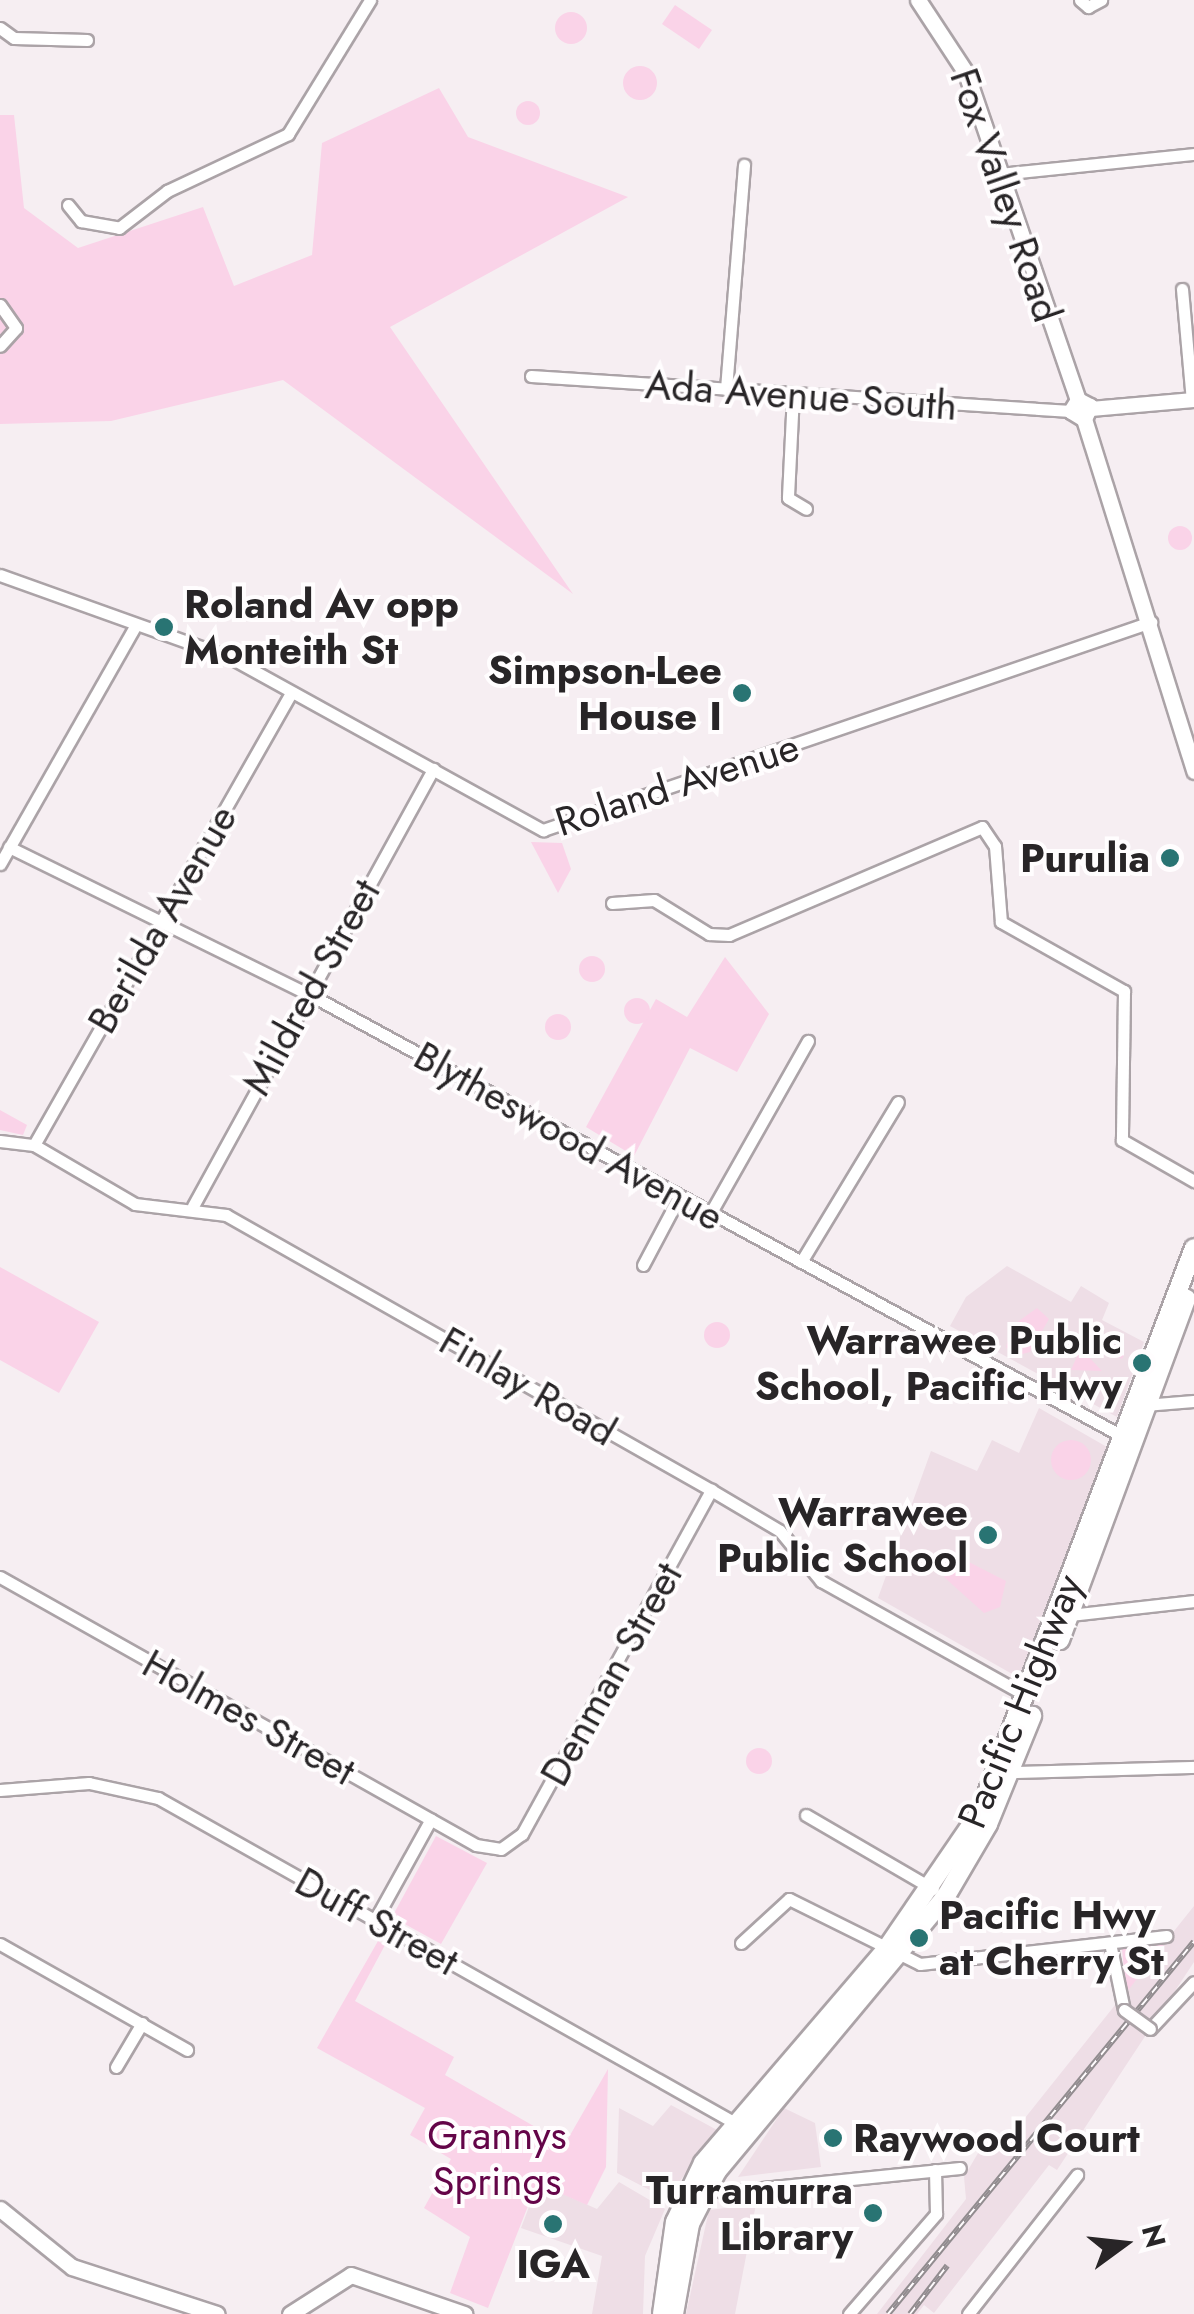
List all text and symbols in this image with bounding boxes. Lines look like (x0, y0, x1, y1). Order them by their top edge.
street label: Fox Valley Road (940, 62, 1072, 328)
street label: Ada Avenue South (644, 360, 958, 430)
place label: Roland Av opp Monteith St (184, 580, 459, 674)
marker: Roland Av opp Monteith St (153, 616, 175, 638)
place label: Simpson-Lee House I (488, 646, 722, 740)
marker: Simpson-Lee House I (731, 682, 753, 704)
street label: Roland Avenue (549, 722, 805, 846)
street label: Berilda Avenue (77, 797, 247, 1041)
place label: Purulia (1020, 834, 1150, 882)
marker: Purulia (1159, 847, 1181, 869)
street label: Mildred Street (232, 871, 390, 1103)
street label: Blytheswood Avenue (406, 1031, 732, 1241)
street label: Finlay Road (431, 1316, 625, 1456)
place label: Warrawee Public School, Pacific Hwy (755, 1316, 1122, 1410)
marker: Warrawee Public School, Pacific Hwy (1131, 1352, 1153, 1374)
place label: Warrawee Public School (717, 1488, 968, 1582)
marker: Warrawee Public School (977, 1524, 999, 1546)
street label: Denman Street (530, 1554, 692, 1794)
street label: Pacific Highway (947, 1567, 1093, 1835)
street label: Holmes Street (135, 1639, 363, 1795)
street label: Duff Street (287, 1857, 467, 1985)
place label: Pacific Hwy at Cherry St (939, 1891, 1164, 1985)
marker: Pacific Hwy at Cherry St (908, 1927, 930, 1949)
park label: Grannys Springs (427, 2111, 567, 2205)
place label: Raywood Court (853, 2114, 1140, 2162)
marker: Raywood Court (822, 2127, 844, 2149)
place label: Turramurra Library (646, 2166, 853, 2260)
north arrow (1074, 2194, 1174, 2294)
marker: Turramurra Library (862, 2202, 884, 2224)
marker: IGA (542, 2213, 564, 2235)
text: N (1131, 2220, 1176, 2252)
place label: IGA (516, 2240, 590, 2288)

